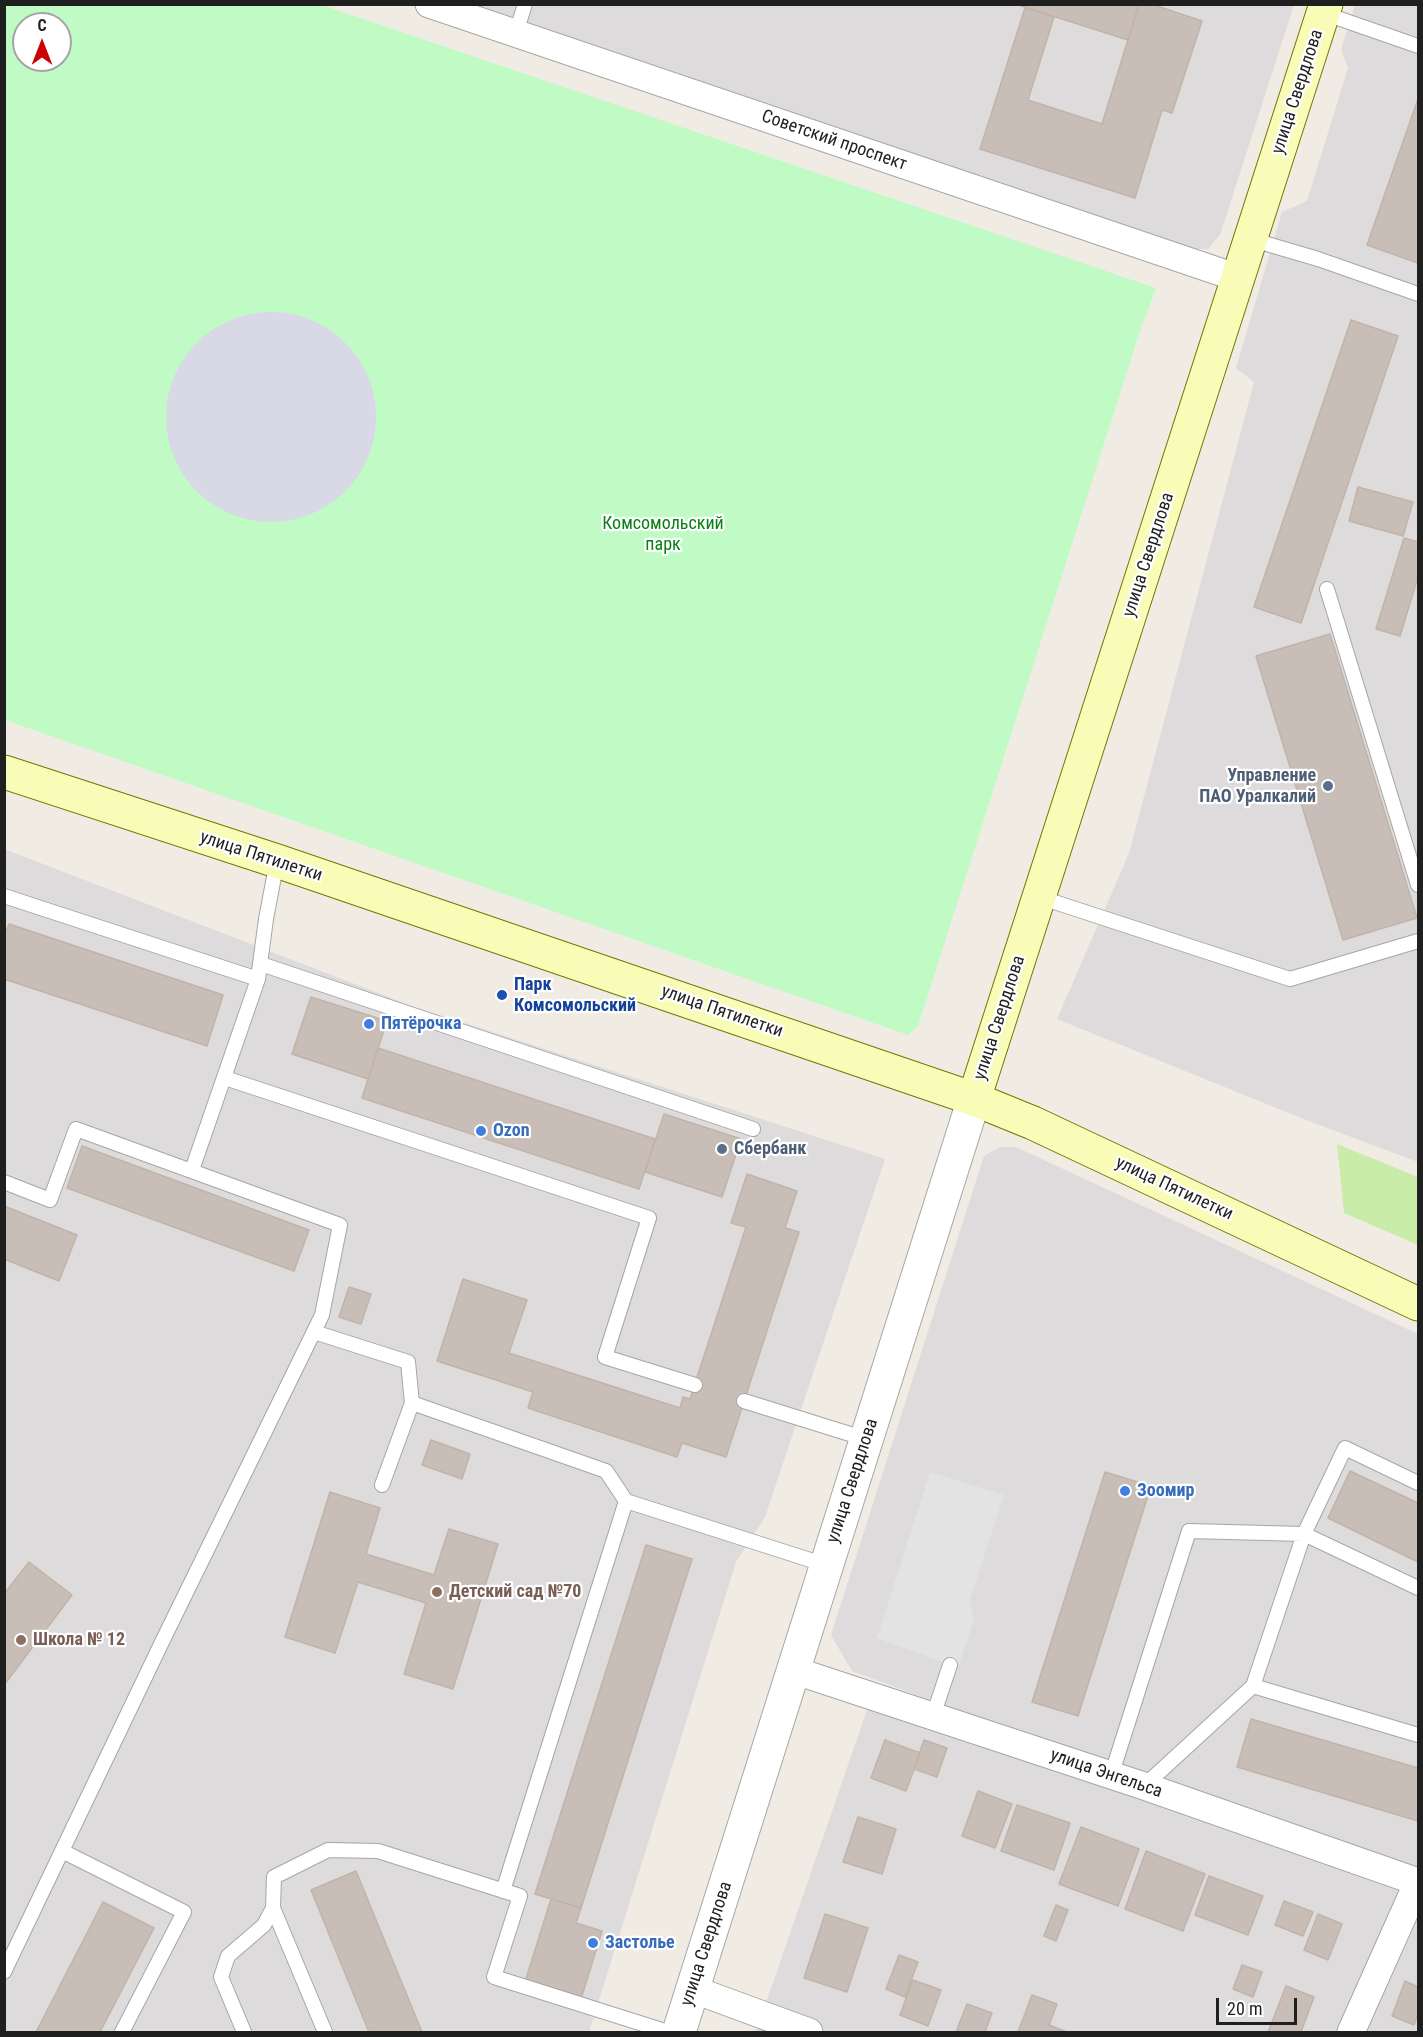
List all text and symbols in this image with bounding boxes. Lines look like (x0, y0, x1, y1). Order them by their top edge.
north arrow (12, 12, 72, 72)
text: С (37, 16, 47, 35)
street label: улица Свердлова (1268, 27, 1328, 157)
street label: Советский проспект (758, 106, 910, 176)
street label: улица Свердлова (1119, 490, 1179, 620)
park label: Комсомольский парк (602, 513, 724, 556)
place label: Управление ПАО Уралкалий (1199, 765, 1316, 808)
marker: Управление ПАО Уралкалий (1321, 779, 1335, 793)
street label: улица Пятилетки (197, 827, 325, 887)
street label: улица Свердлова (970, 953, 1030, 1083)
place label: Парк Комсомольский (514, 974, 636, 1016)
street label: улица Пятилетки (658, 981, 786, 1043)
marker: Парк Комсомольский (495, 988, 509, 1002)
place label: Пятёрочка (381, 1013, 461, 1035)
marker: Пятёрочка (362, 1017, 376, 1031)
place label: Ozon (493, 1120, 530, 1142)
marker: Ozon (474, 1124, 488, 1138)
place label: Сбербанк (734, 1138, 806, 1160)
marker: Сбербанк (715, 1142, 729, 1156)
street label: улица Пятилетки (1112, 1152, 1236, 1226)
street label: улица Свердлова (823, 1416, 883, 1546)
place label: Зоомир (1137, 1480, 1195, 1502)
marker: Зоомир (1118, 1484, 1132, 1498)
place label: Детский сад №70 (449, 1581, 581, 1603)
marker: Детский сад №70 (430, 1585, 444, 1599)
place label: Школа № 12 (33, 1629, 125, 1651)
marker: Школа № 12 (14, 1633, 28, 1647)
street label: улица Энгельса (1047, 1745, 1165, 1803)
street label: улица Свердлова (677, 1879, 737, 2009)
place label: Застолье (605, 1932, 675, 1954)
marker: Застолье (586, 1936, 600, 1950)
scale bar (1219, 1986, 1300, 2024)
text: 20 m (1227, 1998, 1262, 2019)

